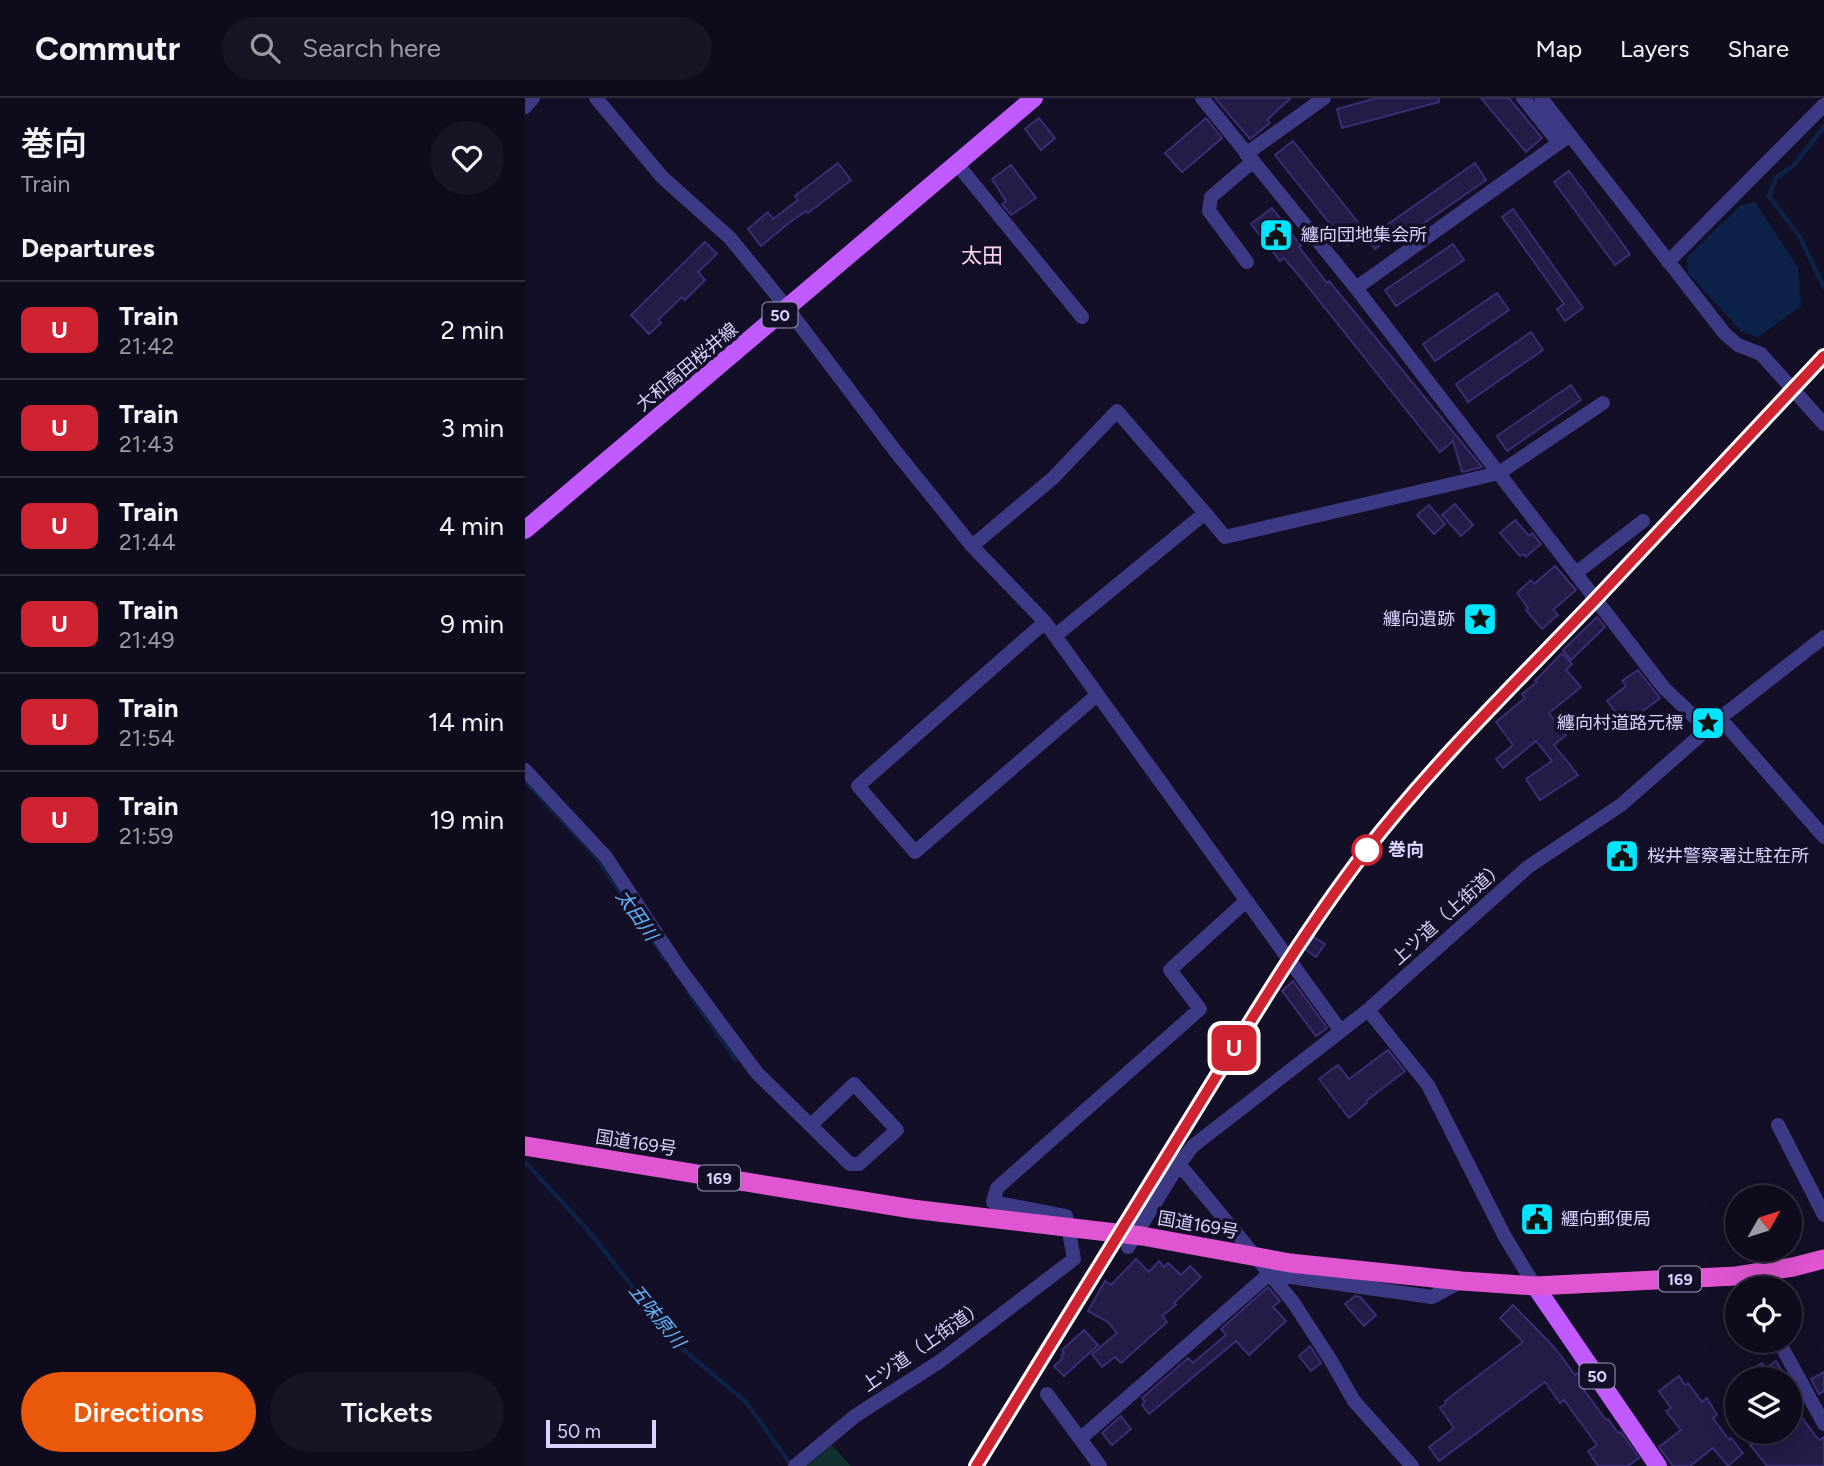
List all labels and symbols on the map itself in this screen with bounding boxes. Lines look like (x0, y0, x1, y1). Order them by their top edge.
public building icon: 纏向団地集会所 (1257, 216, 1295, 254)
place label: 纏向団地集会所 (1301, 224, 1427, 246)
district label: 太田 (961, 243, 1003, 268)
road number: 50 (763, 302, 797, 328)
street label: 大和高田桜井線 (632, 318, 742, 416)
place icon: 纏向遺跡 (1461, 600, 1499, 638)
place label: 纏向遺跡 (1383, 608, 1455, 630)
place icon: 纏向村道路元標 (1689, 704, 1727, 742)
place label: 纏向村道路元標 (1557, 712, 1683, 734)
marker: 巻向 (1352, 835, 1382, 865)
public building icon: 桜井警察署辻駐在所 (1603, 837, 1641, 875)
place label: 巻向 (1388, 839, 1424, 861)
place label: 桜井警察署辻駐在所 (1647, 845, 1809, 867)
street label: 上ツ道（上街道） (1387, 857, 1509, 969)
water label: 太田川 (611, 885, 664, 947)
line badge: U (1211, 1025, 1257, 1071)
street label: 国道169号 (594, 1126, 678, 1160)
road number: 169 (698, 1166, 740, 1190)
north arrow (1725, 1185, 1803, 1262)
public building icon: 纒向郵便局 (1518, 1200, 1556, 1238)
street label: 国道169号 (1156, 1207, 1240, 1243)
place label: 纒向郵便局 (1561, 1208, 1651, 1230)
road number: 169 (1659, 1266, 1701, 1292)
water label: 五味原川 (624, 1279, 691, 1354)
street label: 上ツ道（上街道） (858, 1296, 988, 1396)
road number: 50 (1579, 1364, 1615, 1388)
scale bar (546, 1417, 656, 1449)

